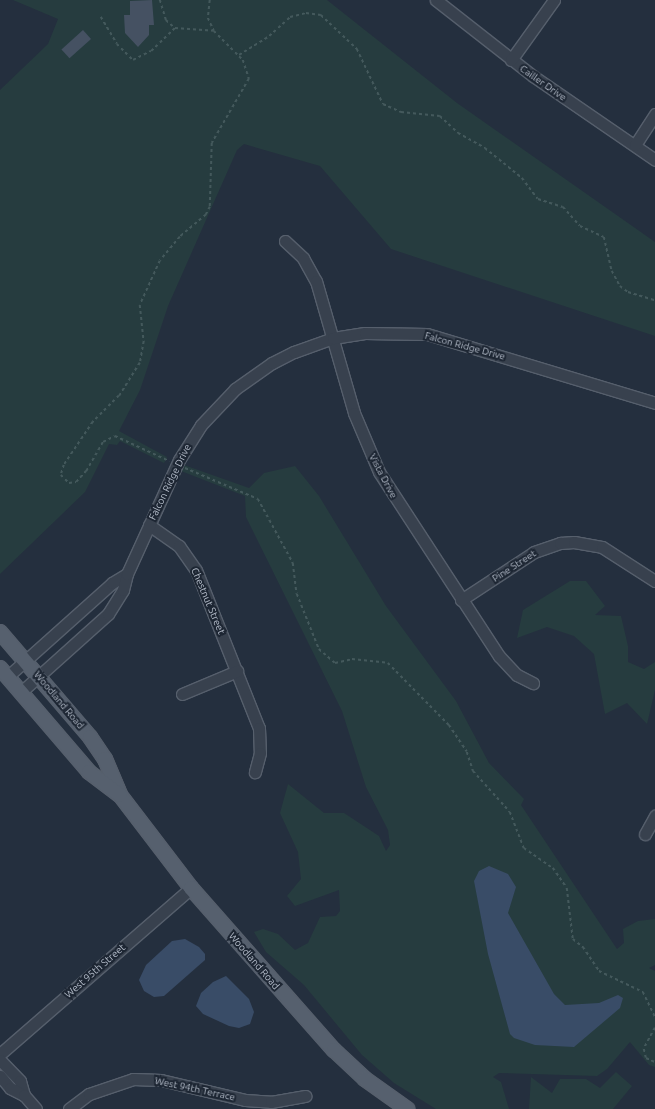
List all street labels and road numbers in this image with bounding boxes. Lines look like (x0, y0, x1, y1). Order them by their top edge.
street label: Cailler Drive (517, 63, 569, 103)
street label: Falcon Ridge Drive (423, 329, 507, 363)
street label: Falcon Ridge Drive (146, 442, 194, 522)
street label: Vista Drive (366, 452, 400, 500)
street label: Pine Street (490, 547, 538, 585)
street label: Chestnut Street (189, 566, 227, 636)
street label: Woodland Road (31, 669, 87, 731)
street label: Woodland Road (226, 930, 282, 992)
street label: West 95th Street (62, 941, 128, 1001)
street label: West 94th Terrace (154, 1075, 236, 1103)

